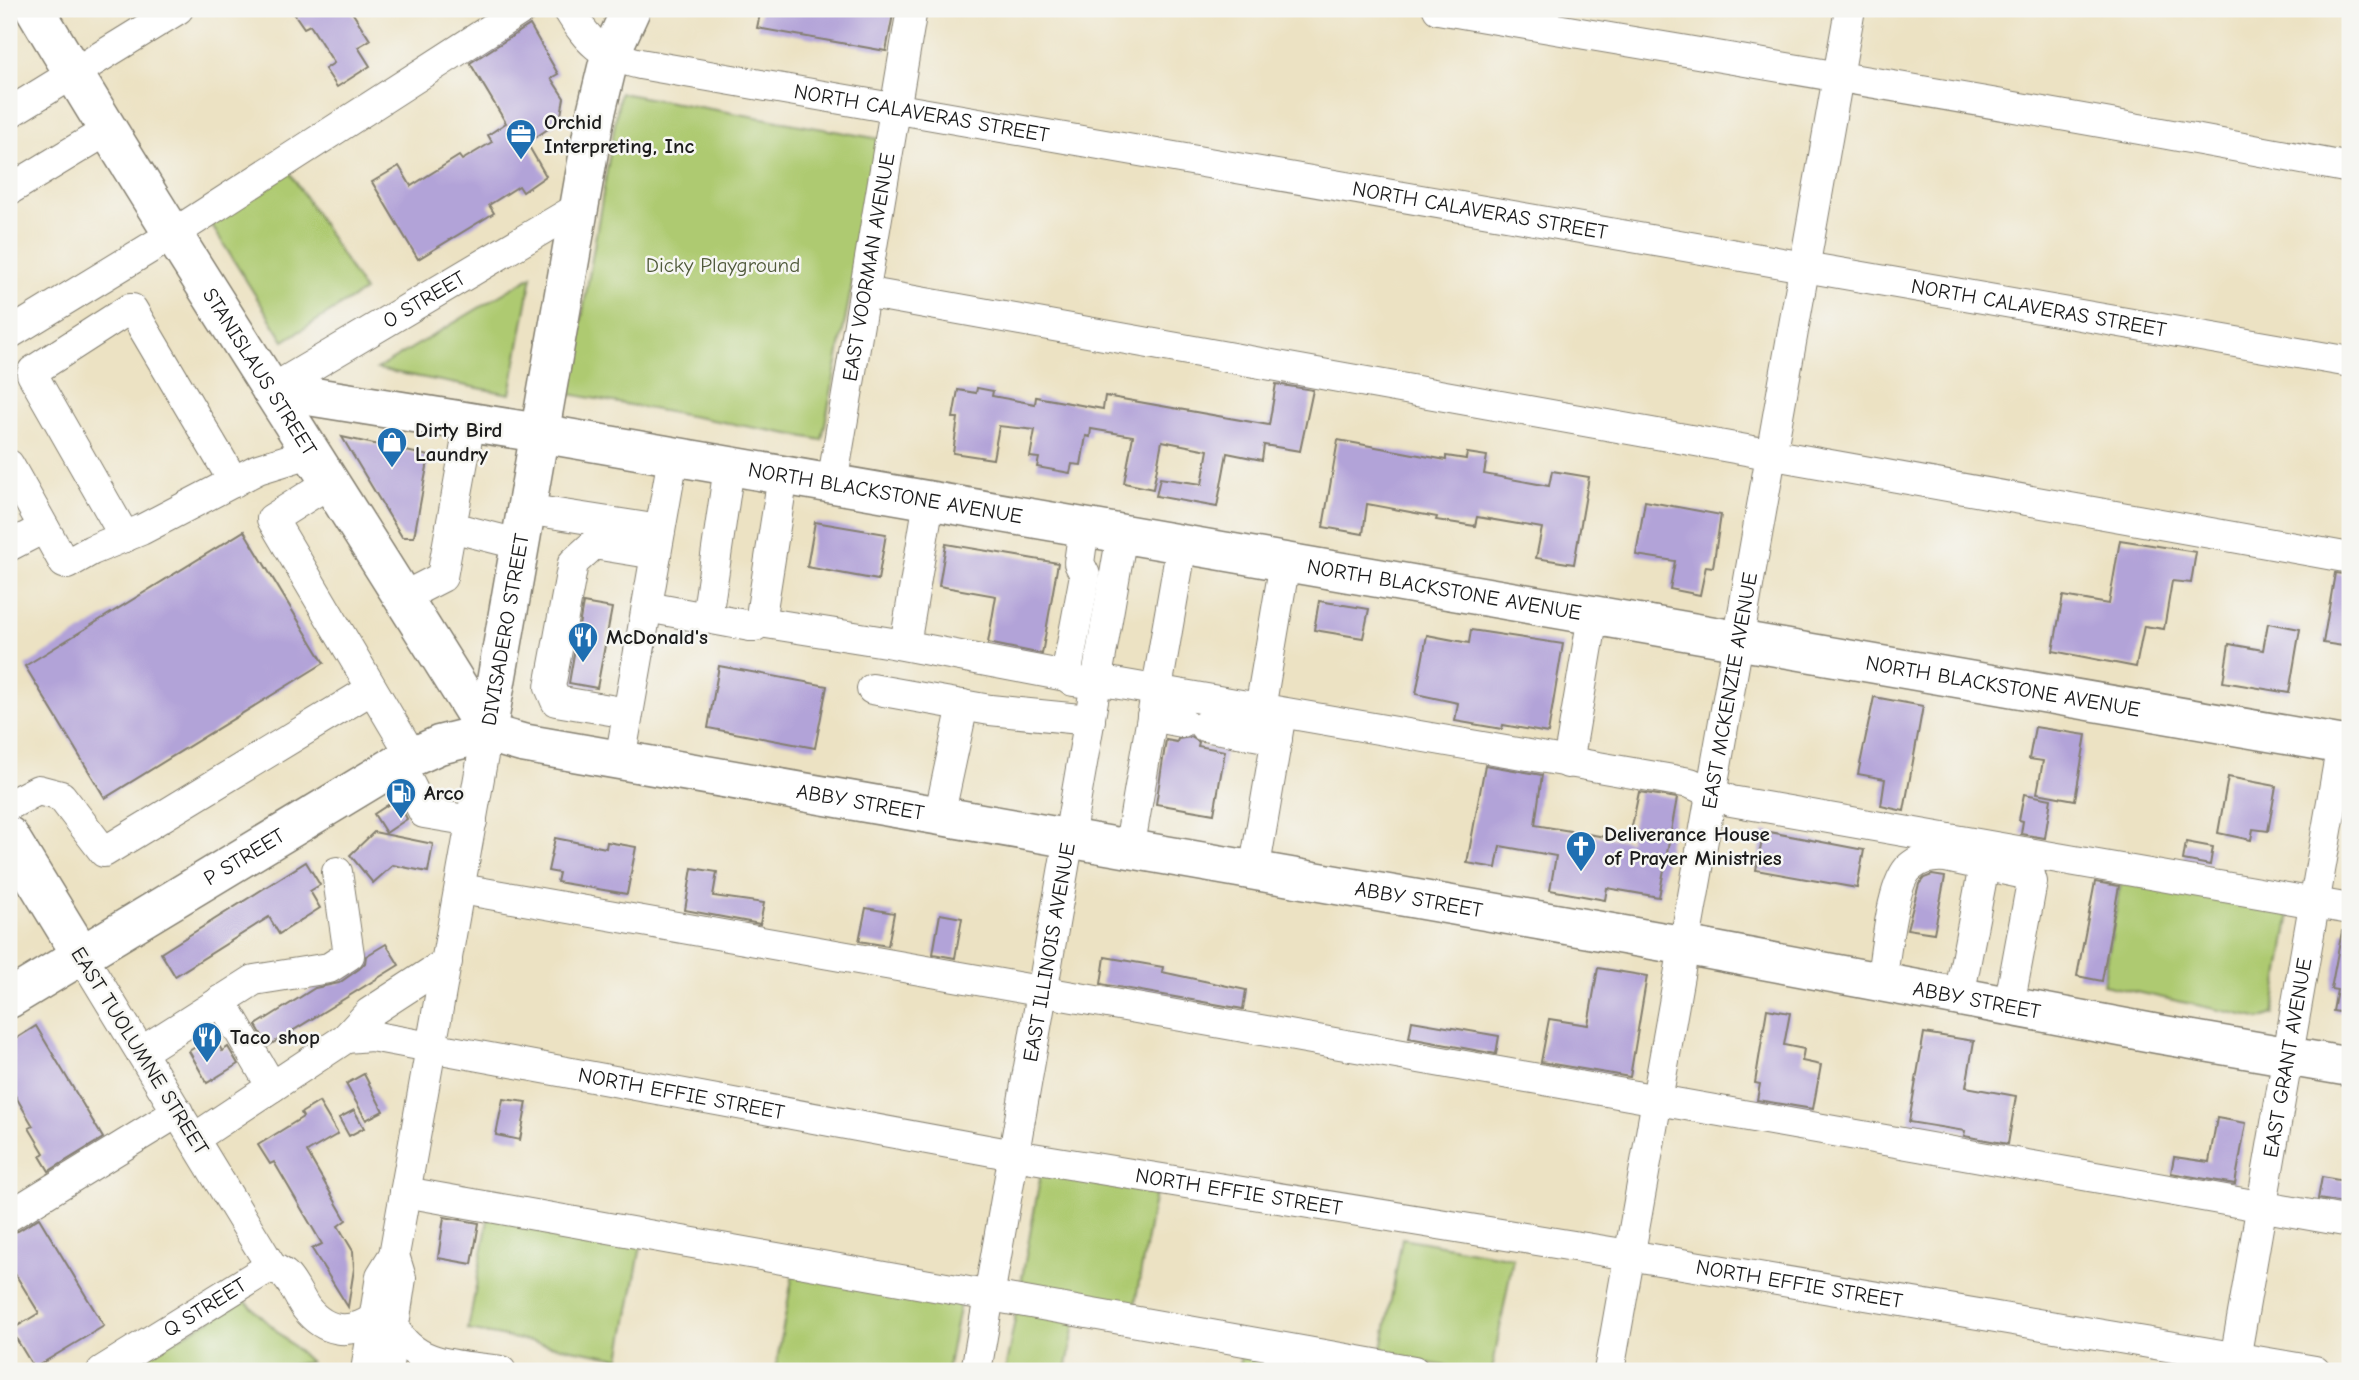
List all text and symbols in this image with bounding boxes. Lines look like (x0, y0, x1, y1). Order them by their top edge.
street label: NORTH CALAVERAS STREET (792, 79, 1051, 147)
place label: Orchid Interpreting, Inc (544, 110, 694, 158)
office icon: Orchid Interpreting, Inc (504, 117, 538, 161)
street label: EAST VOORMAN AVENUE (837, 151, 900, 383)
street label: NORTH CALAVERAS STREET (1351, 176, 1610, 244)
park label: Dicky Playground (646, 253, 800, 277)
street label: O STREET (378, 265, 470, 333)
street label: NORTH CALAVERAS STREET (1909, 274, 2168, 342)
street label: STANISLAUS STREET (198, 284, 322, 460)
place label: Dirty Bird Laundry (415, 418, 502, 466)
shop icon: Dirty Bird Laundry (375, 425, 409, 469)
street label: NORTH BLACKSTONE AVENUE (746, 457, 1024, 528)
street label: DIVISADERO STREET (477, 532, 534, 727)
street label: NORTH BLACKSTONE AVENUE (1305, 554, 1583, 625)
street label: EAST MCKENZIE AVENUE (1697, 571, 1762, 811)
restaurant icon: McDonald's (566, 620, 600, 664)
place label: McDonald's (606, 625, 708, 649)
street label: NORTH BLACKSTONE AVENUE (1864, 651, 2142, 722)
fuel station icon: Arco (384, 776, 418, 820)
street label: ABBY STREET (795, 779, 926, 825)
place label: Arco (424, 781, 464, 805)
place label: Deliverance House of Prayer Ministries (1604, 822, 1782, 870)
street label: P STREET (199, 823, 289, 890)
church icon: Deliverance House of Prayer Ministries (1564, 829, 1598, 873)
street label: EAST ILLINOIS AVENUE (1018, 841, 1080, 1064)
street label: ABBY STREET (1353, 876, 1485, 922)
street label: EAST TUOLUMNE STREET (66, 943, 214, 1159)
street label: EAST GRANT AVENUE (2258, 956, 2317, 1159)
street label: ABBY STREET (1911, 976, 2043, 1024)
restaurant icon: Taco shop (190, 1020, 224, 1064)
place label: Taco shop (230, 1025, 320, 1049)
street label: NORTH EFFIE STREET (576, 1063, 787, 1124)
street label: NORTH EFFIE STREET (1134, 1163, 1344, 1220)
street label: NORTH EFFIE STREET (1694, 1255, 1905, 1313)
street label: Q STREET (159, 1272, 251, 1342)

